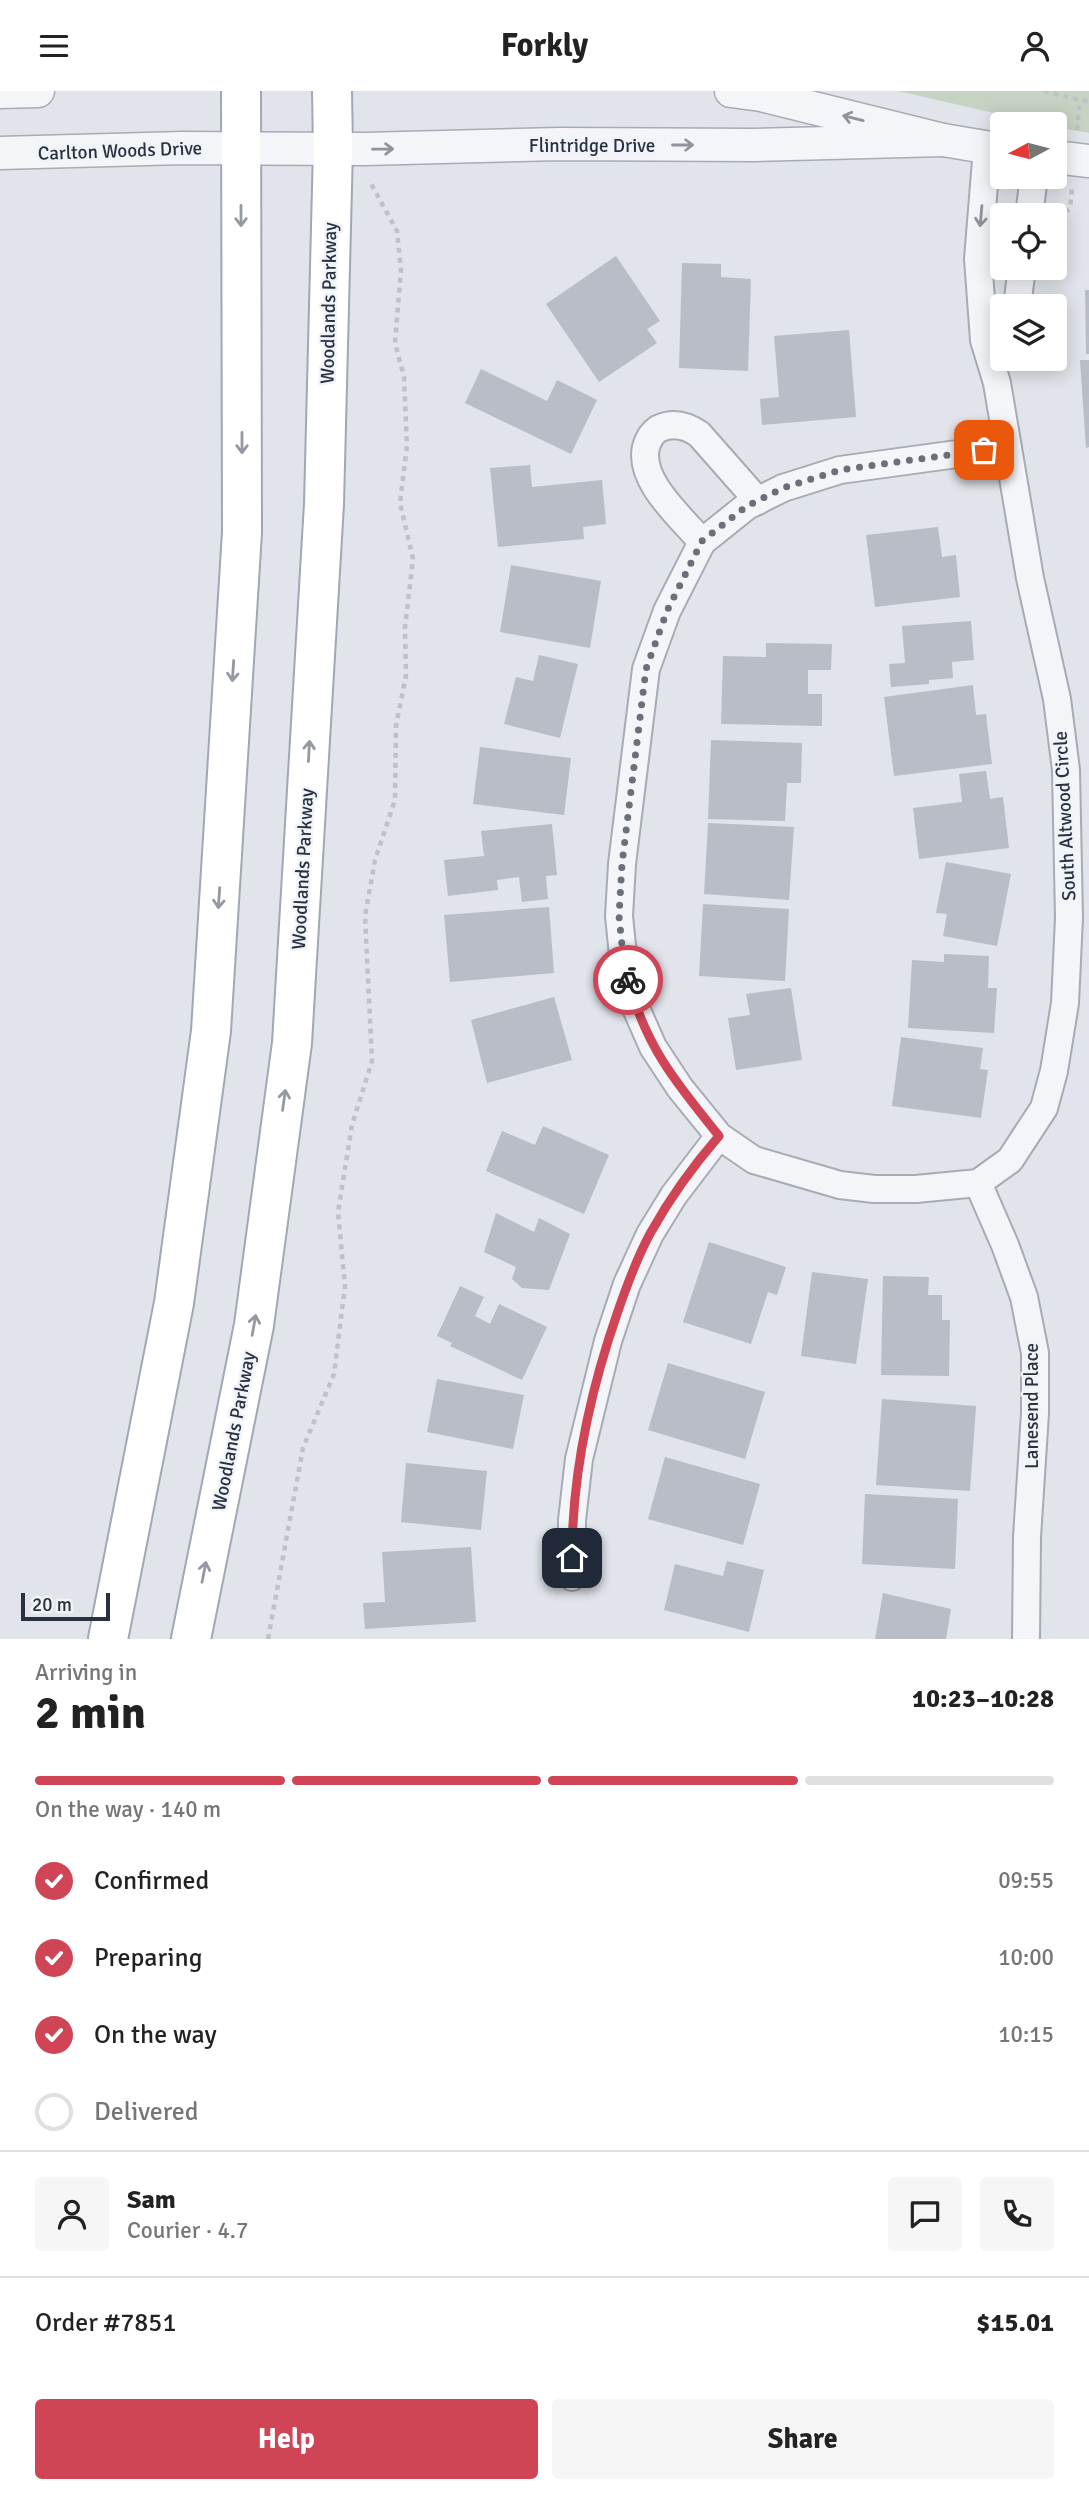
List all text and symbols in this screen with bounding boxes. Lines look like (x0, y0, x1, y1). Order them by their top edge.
text: Forkly (501, 26, 588, 65)
icon: menu (35, 27, 73, 65)
icon: person (1016, 27, 1054, 65)
one-way arrow (842, 110, 865, 124)
north arrow (990, 112, 1068, 189)
map controls (990, 112, 1067, 371)
street label: Flintridge Drive (529, 134, 655, 158)
street label: Carlton Woods Drive (37, 136, 203, 166)
one-way arrow (672, 138, 695, 152)
one-way arrow (371, 142, 394, 155)
button: locate (990, 203, 1067, 280)
one-way arrow (234, 204, 248, 227)
one-way arrow (974, 204, 987, 227)
street label: Woodlands Parkway (316, 222, 342, 384)
button: layers (990, 294, 1067, 371)
pin (954, 420, 1014, 480)
icon: bag (965, 431, 1003, 469)
one-way arrow (235, 432, 249, 455)
one-way arrow (227, 659, 240, 682)
street label: South Altwood Circle (1049, 730, 1081, 901)
one-way arrow (303, 739, 316, 762)
street label: Woodlands Parkway (287, 788, 319, 950)
one-way arrow (212, 886, 225, 908)
courier (593, 945, 663, 1015)
icon: bike (609, 961, 647, 999)
one-way arrow (278, 1089, 291, 1111)
one-way arrow (248, 1314, 261, 1337)
street label: Lanesend Place (1020, 1343, 1044, 1469)
street label: Woodlands Parkway (207, 1349, 261, 1513)
pin (542, 1528, 602, 1588)
icon: home (553, 1539, 591, 1577)
one-way arrow (198, 1561, 212, 1584)
scale bar (21, 1590, 110, 1622)
text: 20 m (32, 1593, 72, 1617)
text: Arriving in (35, 1658, 137, 1687)
text: 10:23–10:28 (912, 1683, 1054, 1715)
text: 2 min (35, 1685, 146, 1741)
text: On the way · 140 m (35, 1795, 221, 1824)
icon: check (35, 1862, 73, 1900)
text: Confirmed (94, 1865, 209, 1897)
text: 09:55 (998, 1866, 1054, 1895)
icon: check (35, 1939, 73, 1977)
text: Preparing (94, 1942, 202, 1974)
text: 10:00 (998, 1943, 1054, 1972)
icon: check (35, 2016, 73, 2054)
text: On the way (94, 2019, 217, 2051)
text: 10:15 (998, 2020, 1054, 2049)
text: Delivered (94, 2096, 199, 2128)
button: person (35, 2177, 109, 2251)
button: chat (888, 2177, 962, 2251)
button: phone (980, 2177, 1054, 2251)
text: Sam (127, 2184, 176, 2216)
text: Courier · 4.7 (127, 2216, 248, 2245)
text: Order #7851 (35, 2307, 176, 2339)
text: $15.01 (976, 2307, 1054, 2339)
button: Help (35, 2399, 538, 2479)
button: Share (552, 2399, 1054, 2479)

